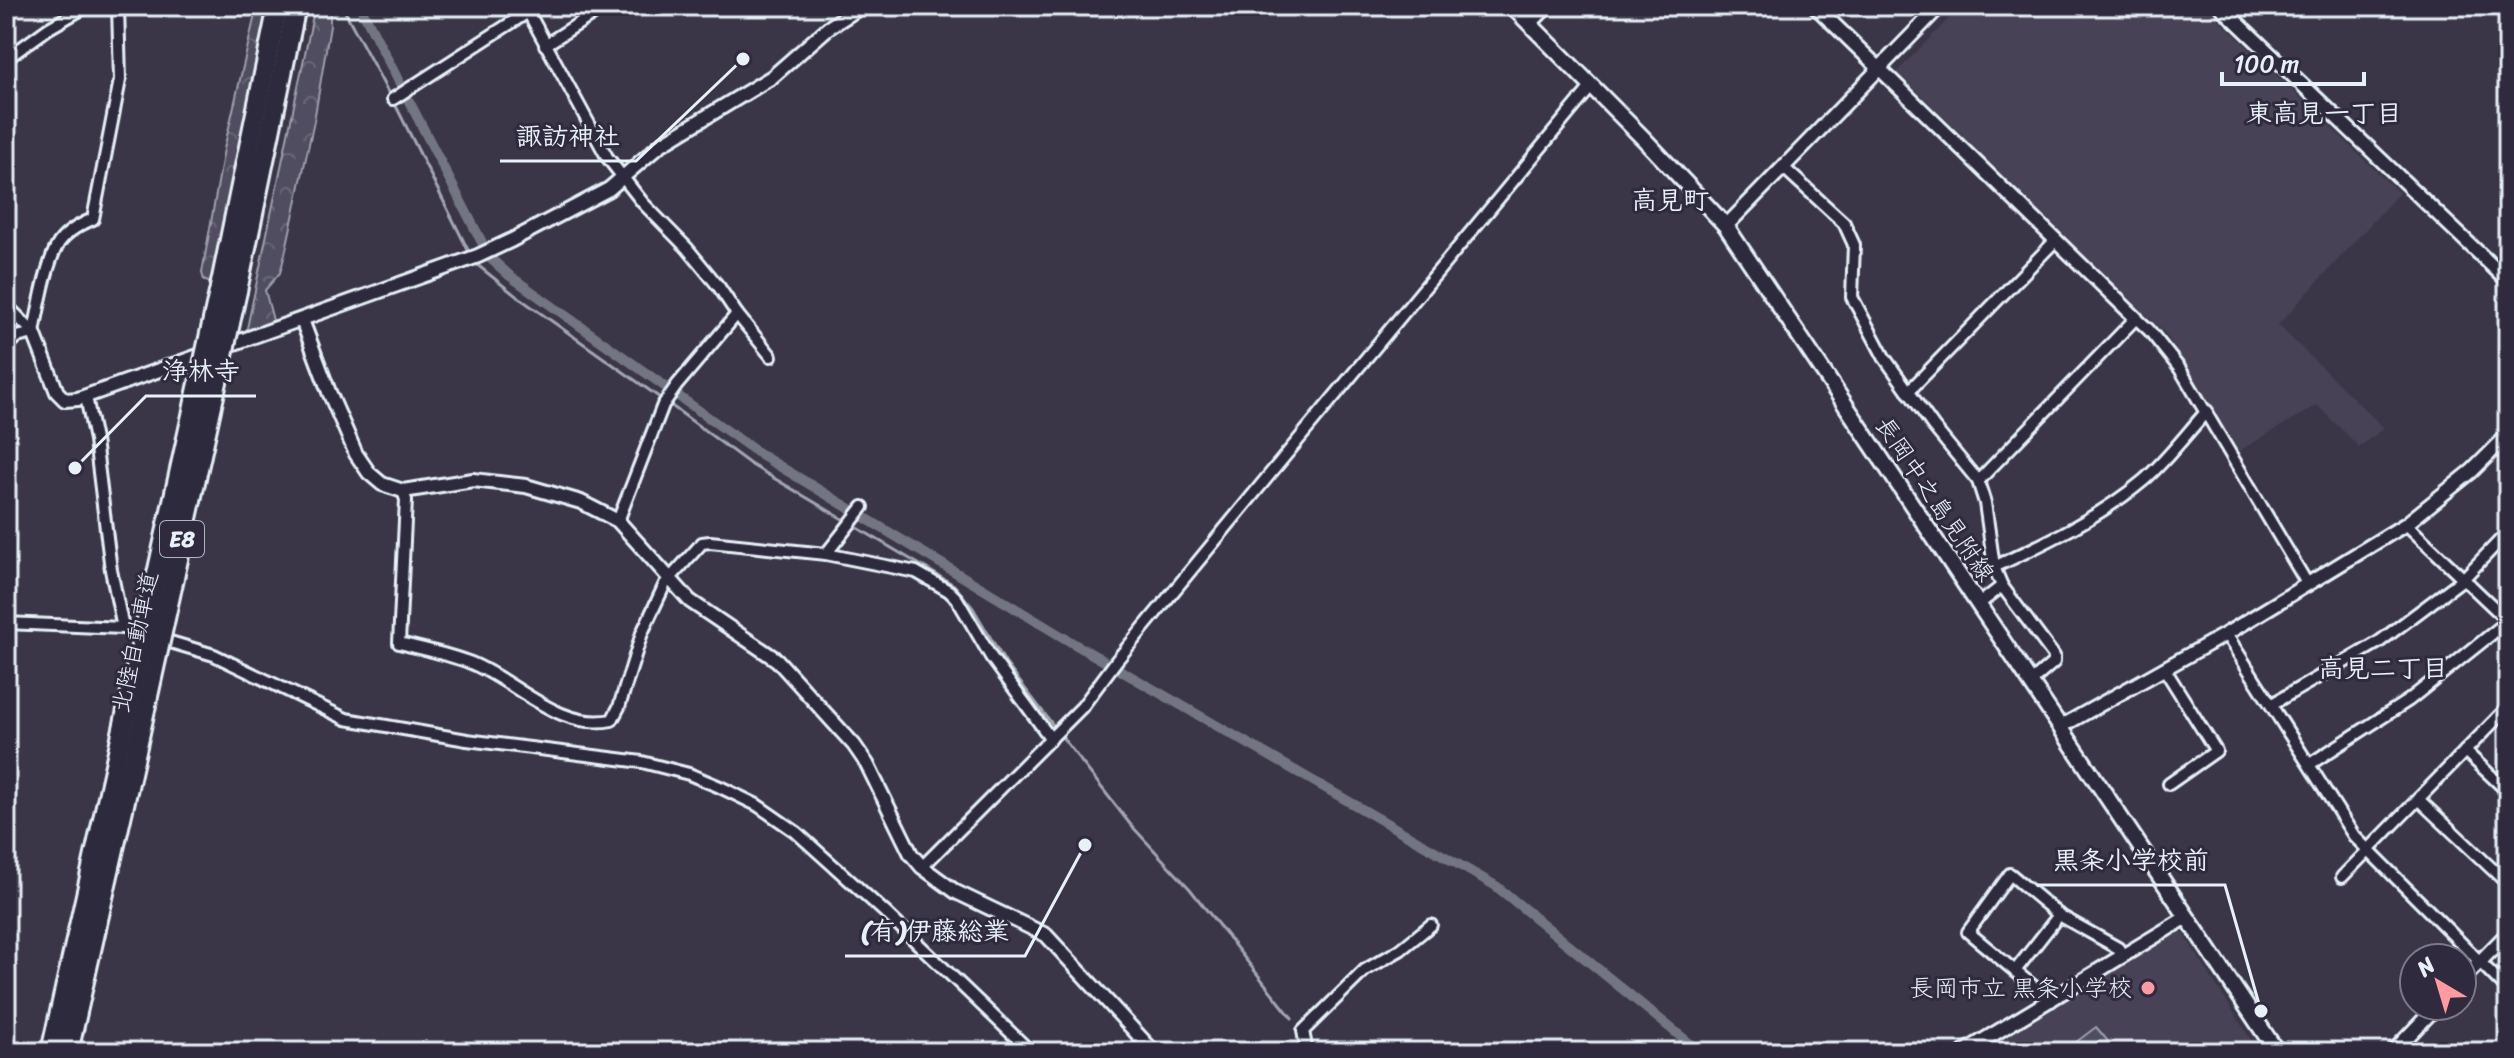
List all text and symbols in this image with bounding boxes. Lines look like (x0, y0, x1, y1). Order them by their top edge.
scale bar (2222, 36, 2364, 86)
text: 100 m (2234, 43, 2299, 85)
district label: 東高見一丁目 (2246, 90, 2402, 136)
callout: 諏訪神社 (500, 111, 636, 161)
text: 諏訪神社 (516, 113, 620, 159)
district label: 高見町 (1631, 177, 1709, 223)
callout: 浄林寺 (146, 346, 256, 396)
text: 浄林寺 (162, 348, 240, 394)
street label: 長岡中之島見附線 (1864, 408, 2006, 590)
road number: E8 (160, 521, 204, 557)
street label: 北陸自動車道 (99, 567, 171, 717)
district label: 高見二丁目 (2318, 645, 2448, 691)
callout: 黒条小学校前 (2037, 835, 2225, 885)
text: 黒条小学校前 (2053, 837, 2209, 883)
callout: (有)伊藤総業 (845, 906, 1025, 956)
text: (有)伊藤総業 (861, 908, 1009, 954)
north arrow (2398, 942, 2478, 1022)
text: N (2407, 946, 2445, 987)
place label: 長岡市立 黒条小学校 (1910, 967, 2132, 1009)
marker: 長岡市立 黒条小学校 (2139, 979, 2157, 997)

